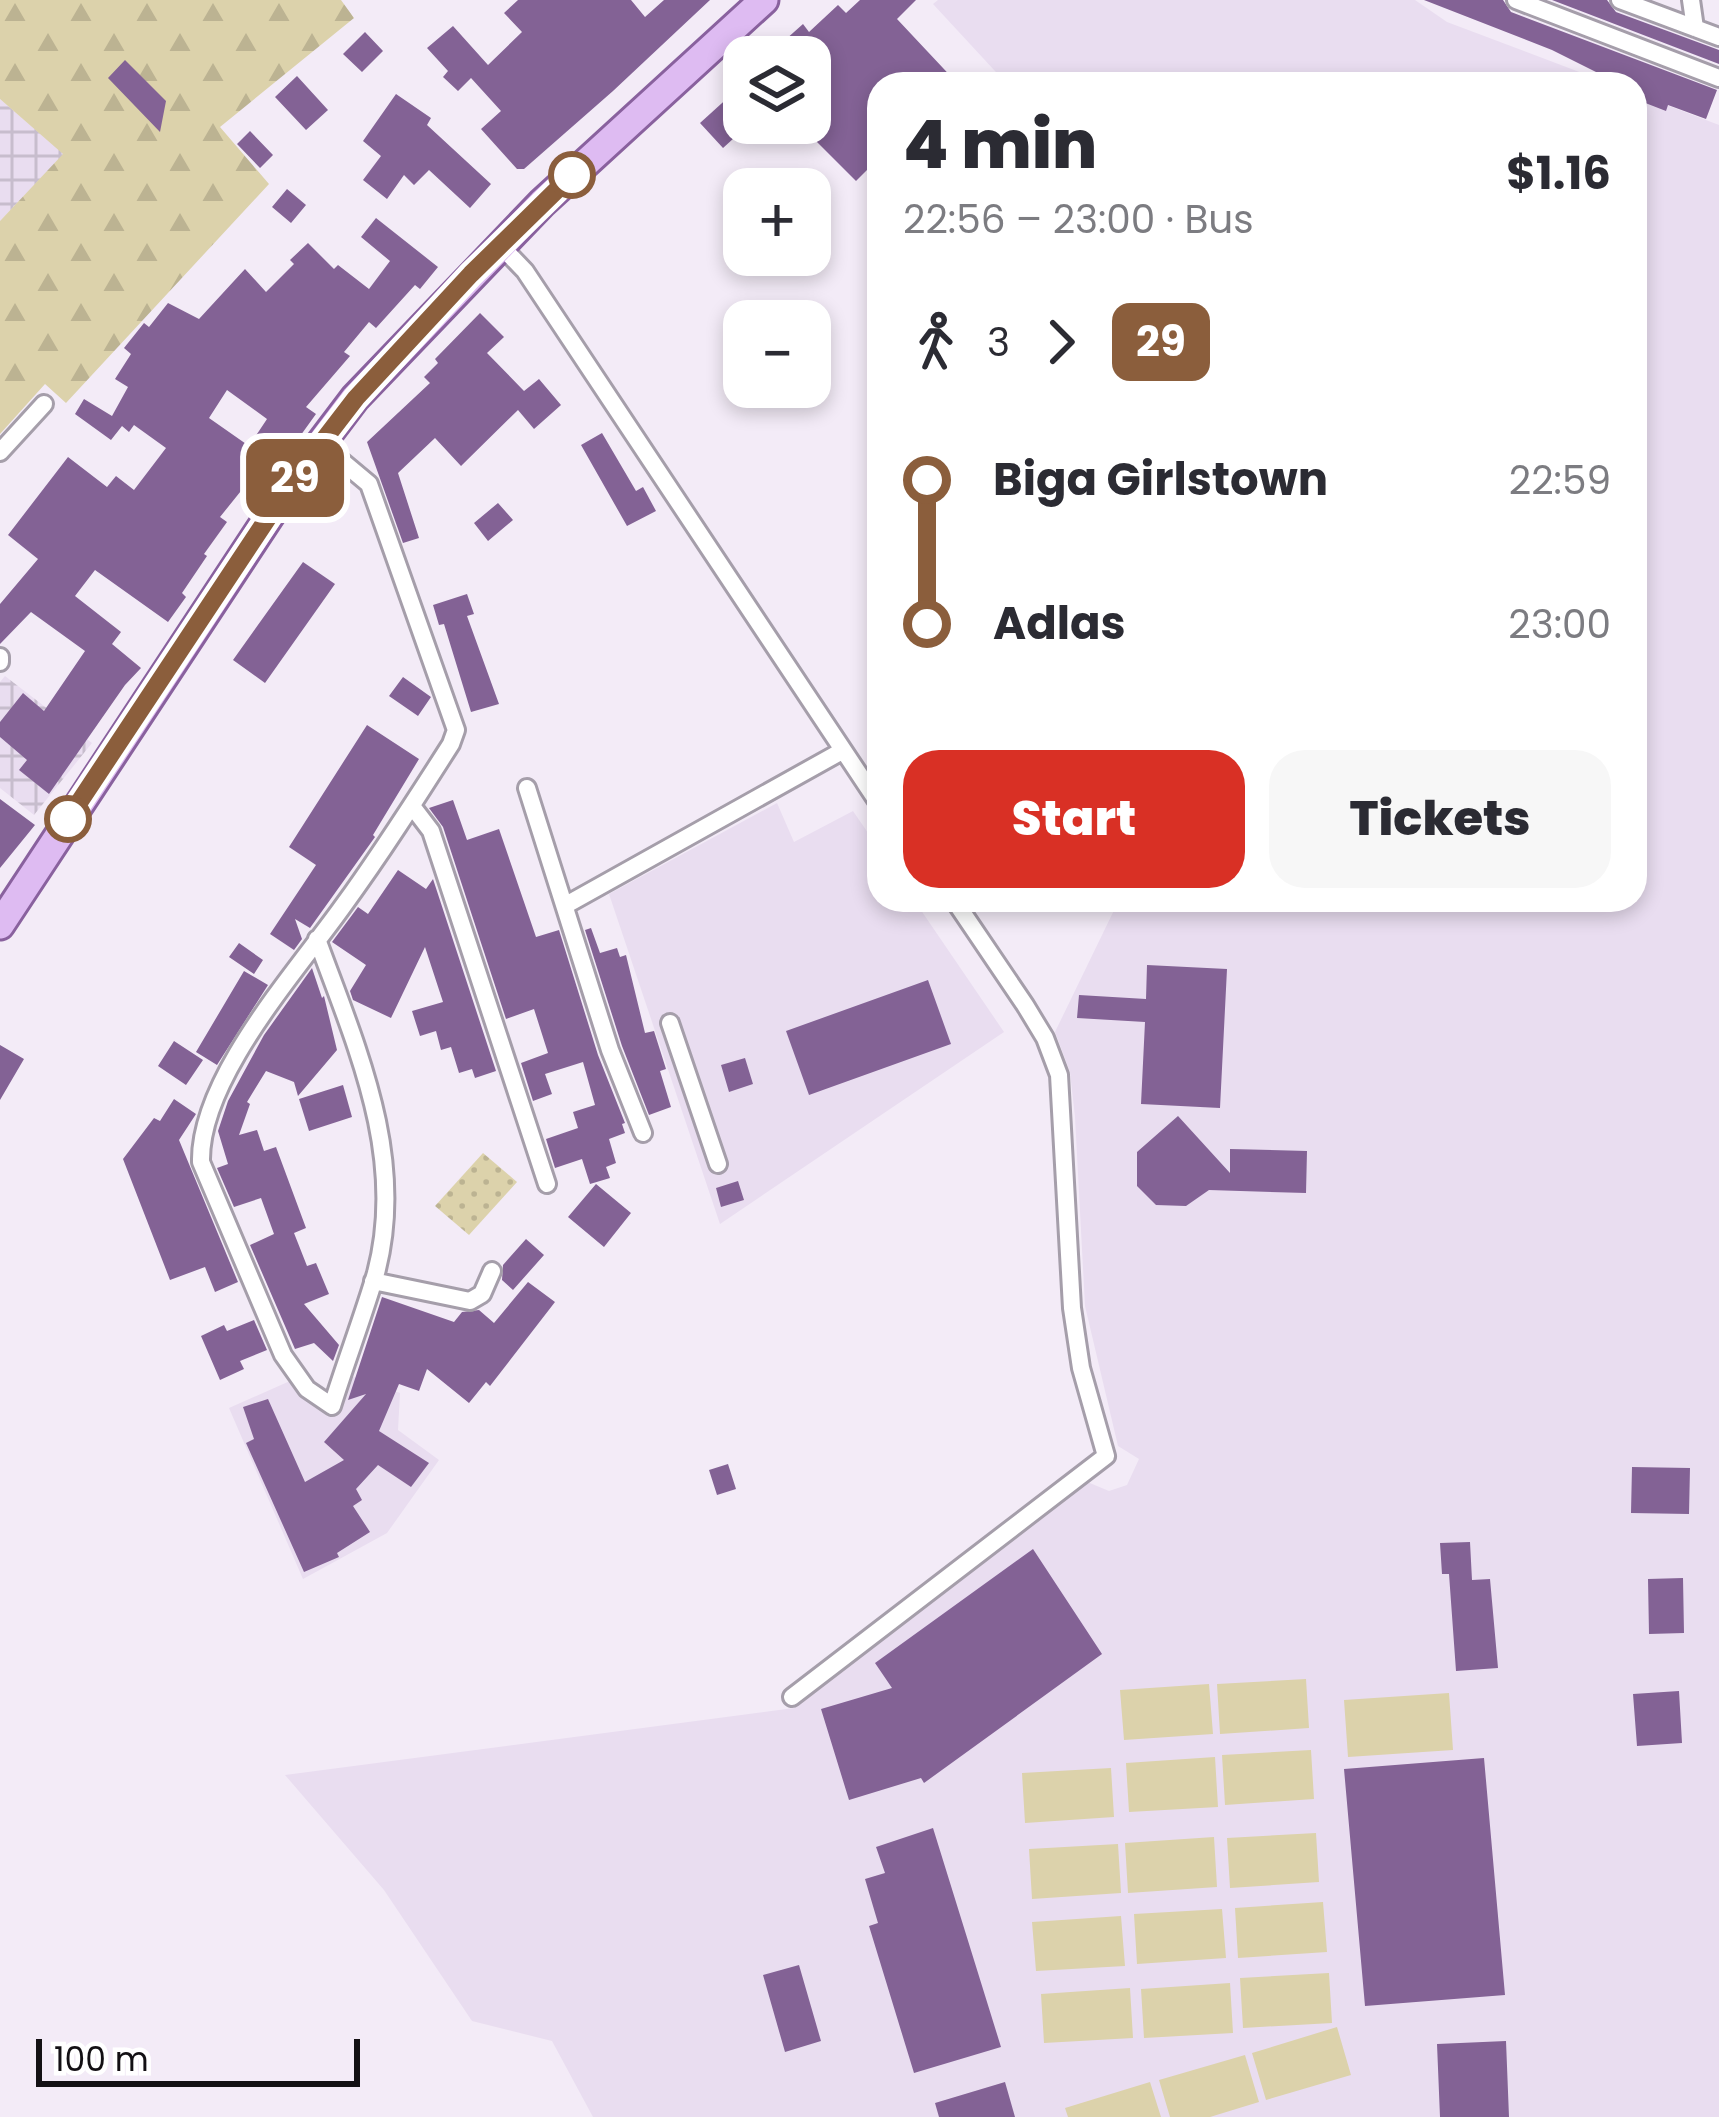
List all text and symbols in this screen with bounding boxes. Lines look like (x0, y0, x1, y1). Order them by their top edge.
map controls (723, 36, 831, 408)
button: layers (723, 36, 831, 144)
text: 4 min (903, 99, 1097, 191)
text: $1.16 (1506, 142, 1611, 205)
unlabelled marker (550, 153, 594, 197)
button: + (723, 168, 831, 276)
text: 22:56 – 23:00 · Bus (903, 192, 1254, 247)
button: − (723, 300, 831, 408)
icon: walk (903, 309, 969, 375)
icon: forward (1028, 309, 1094, 375)
text: 29 (1136, 312, 1186, 371)
text: 3 (987, 315, 1010, 370)
line badge: 29 (241, 439, 349, 517)
text: 29 (270, 448, 320, 507)
text: Biga Girlstown (993, 448, 1328, 511)
text: 22:59 (1509, 453, 1611, 508)
text: Adlas (993, 592, 1126, 655)
text: 23:00 (1508, 597, 1611, 652)
button: Start (903, 750, 1245, 888)
button: Tickets (1269, 750, 1611, 888)
unlabelled marker (46, 797, 90, 841)
scale bar (36, 2033, 360, 2086)
text: 100 m (54, 2036, 149, 2083)

